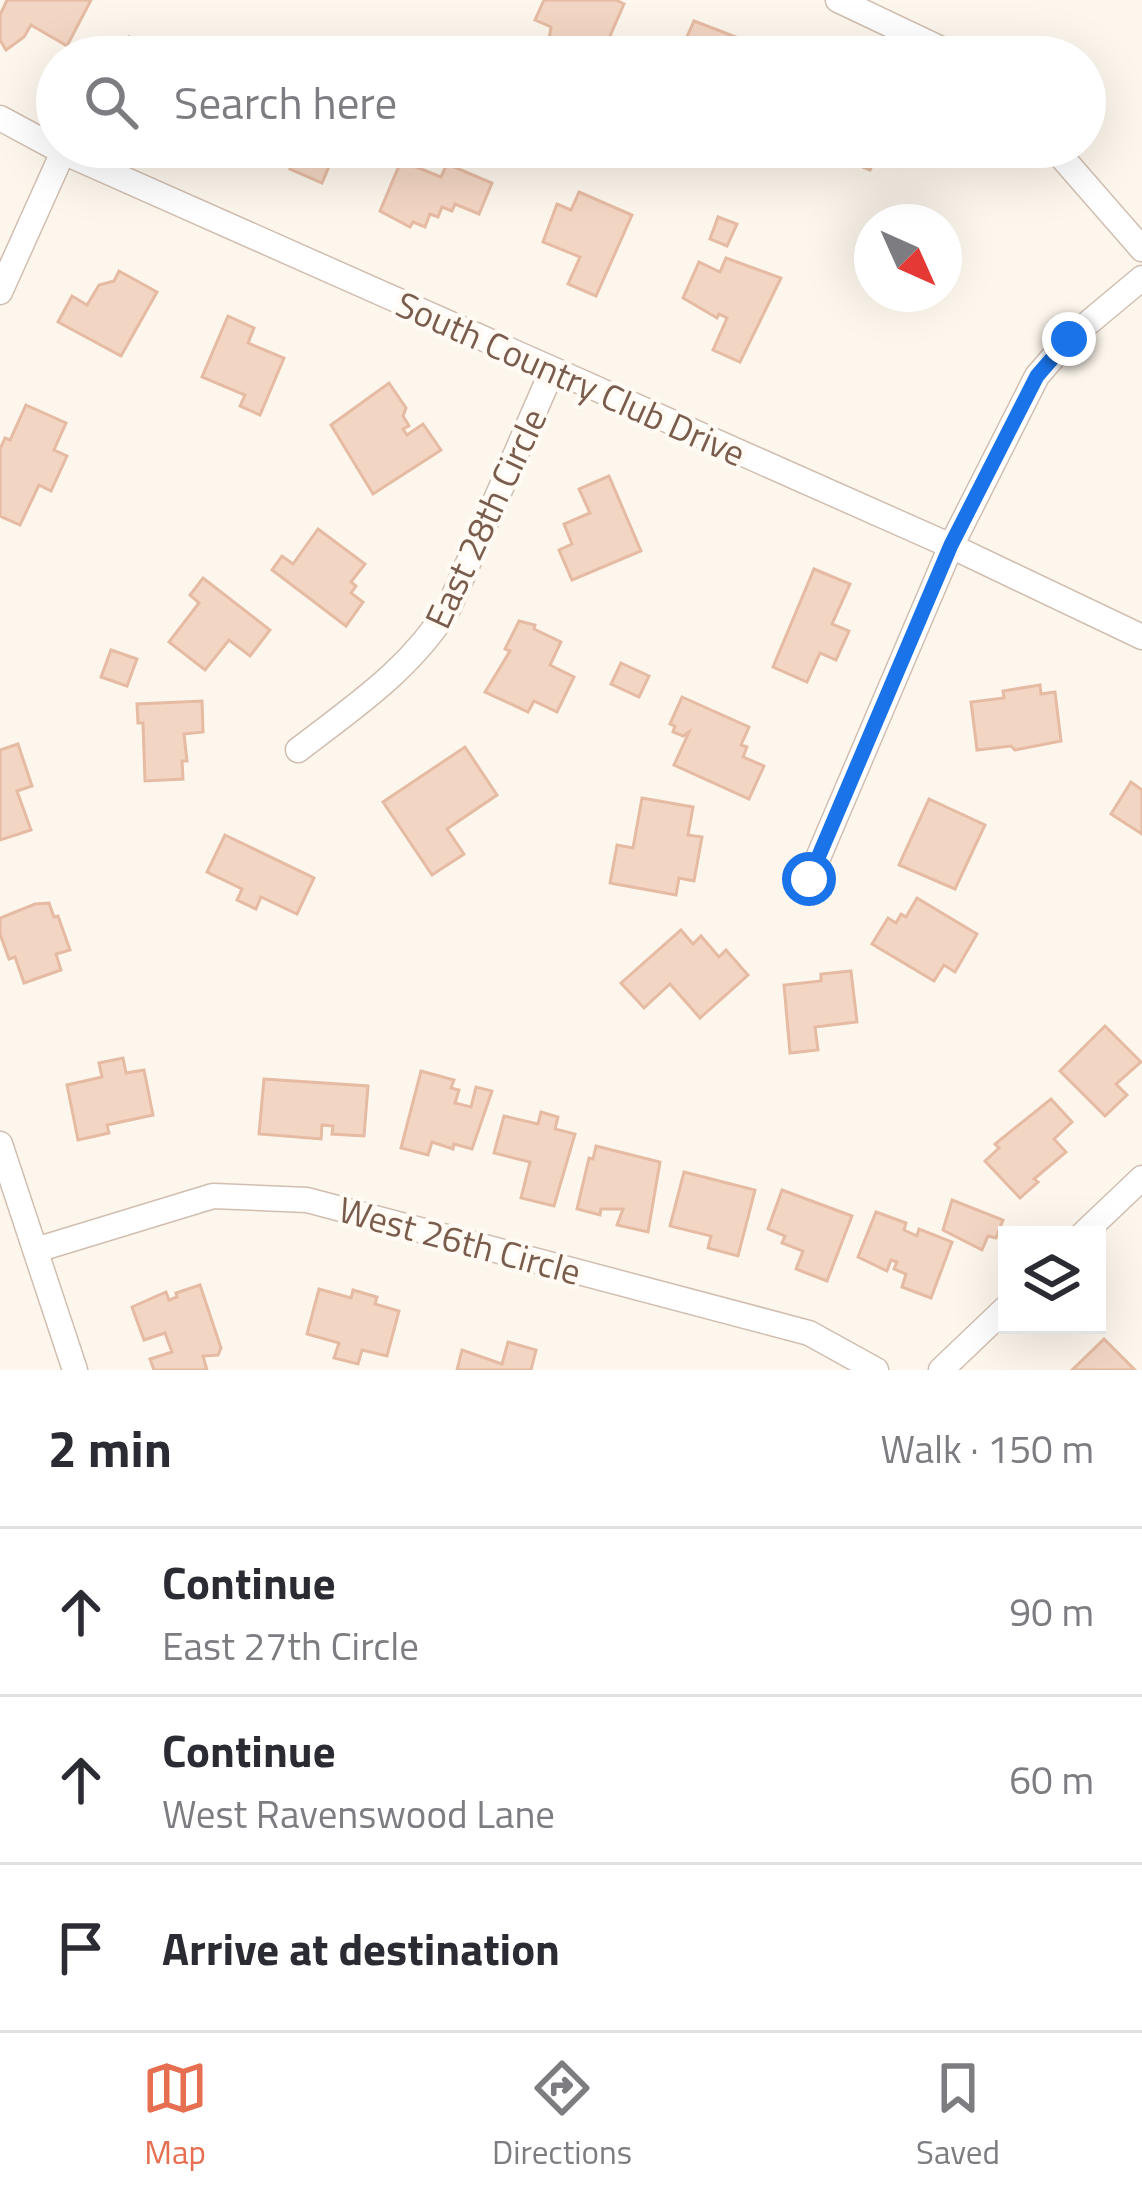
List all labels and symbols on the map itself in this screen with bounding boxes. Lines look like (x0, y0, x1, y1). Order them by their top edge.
north arrow (854, 204, 962, 312)
street label: South Country Club Drive (388, 276, 754, 480)
route end (1042, 312, 1096, 366)
street label: East 28th Circle (410, 399, 560, 637)
route start (782, 852, 836, 906)
street label: West 26th Circle (333, 1181, 587, 1299)

